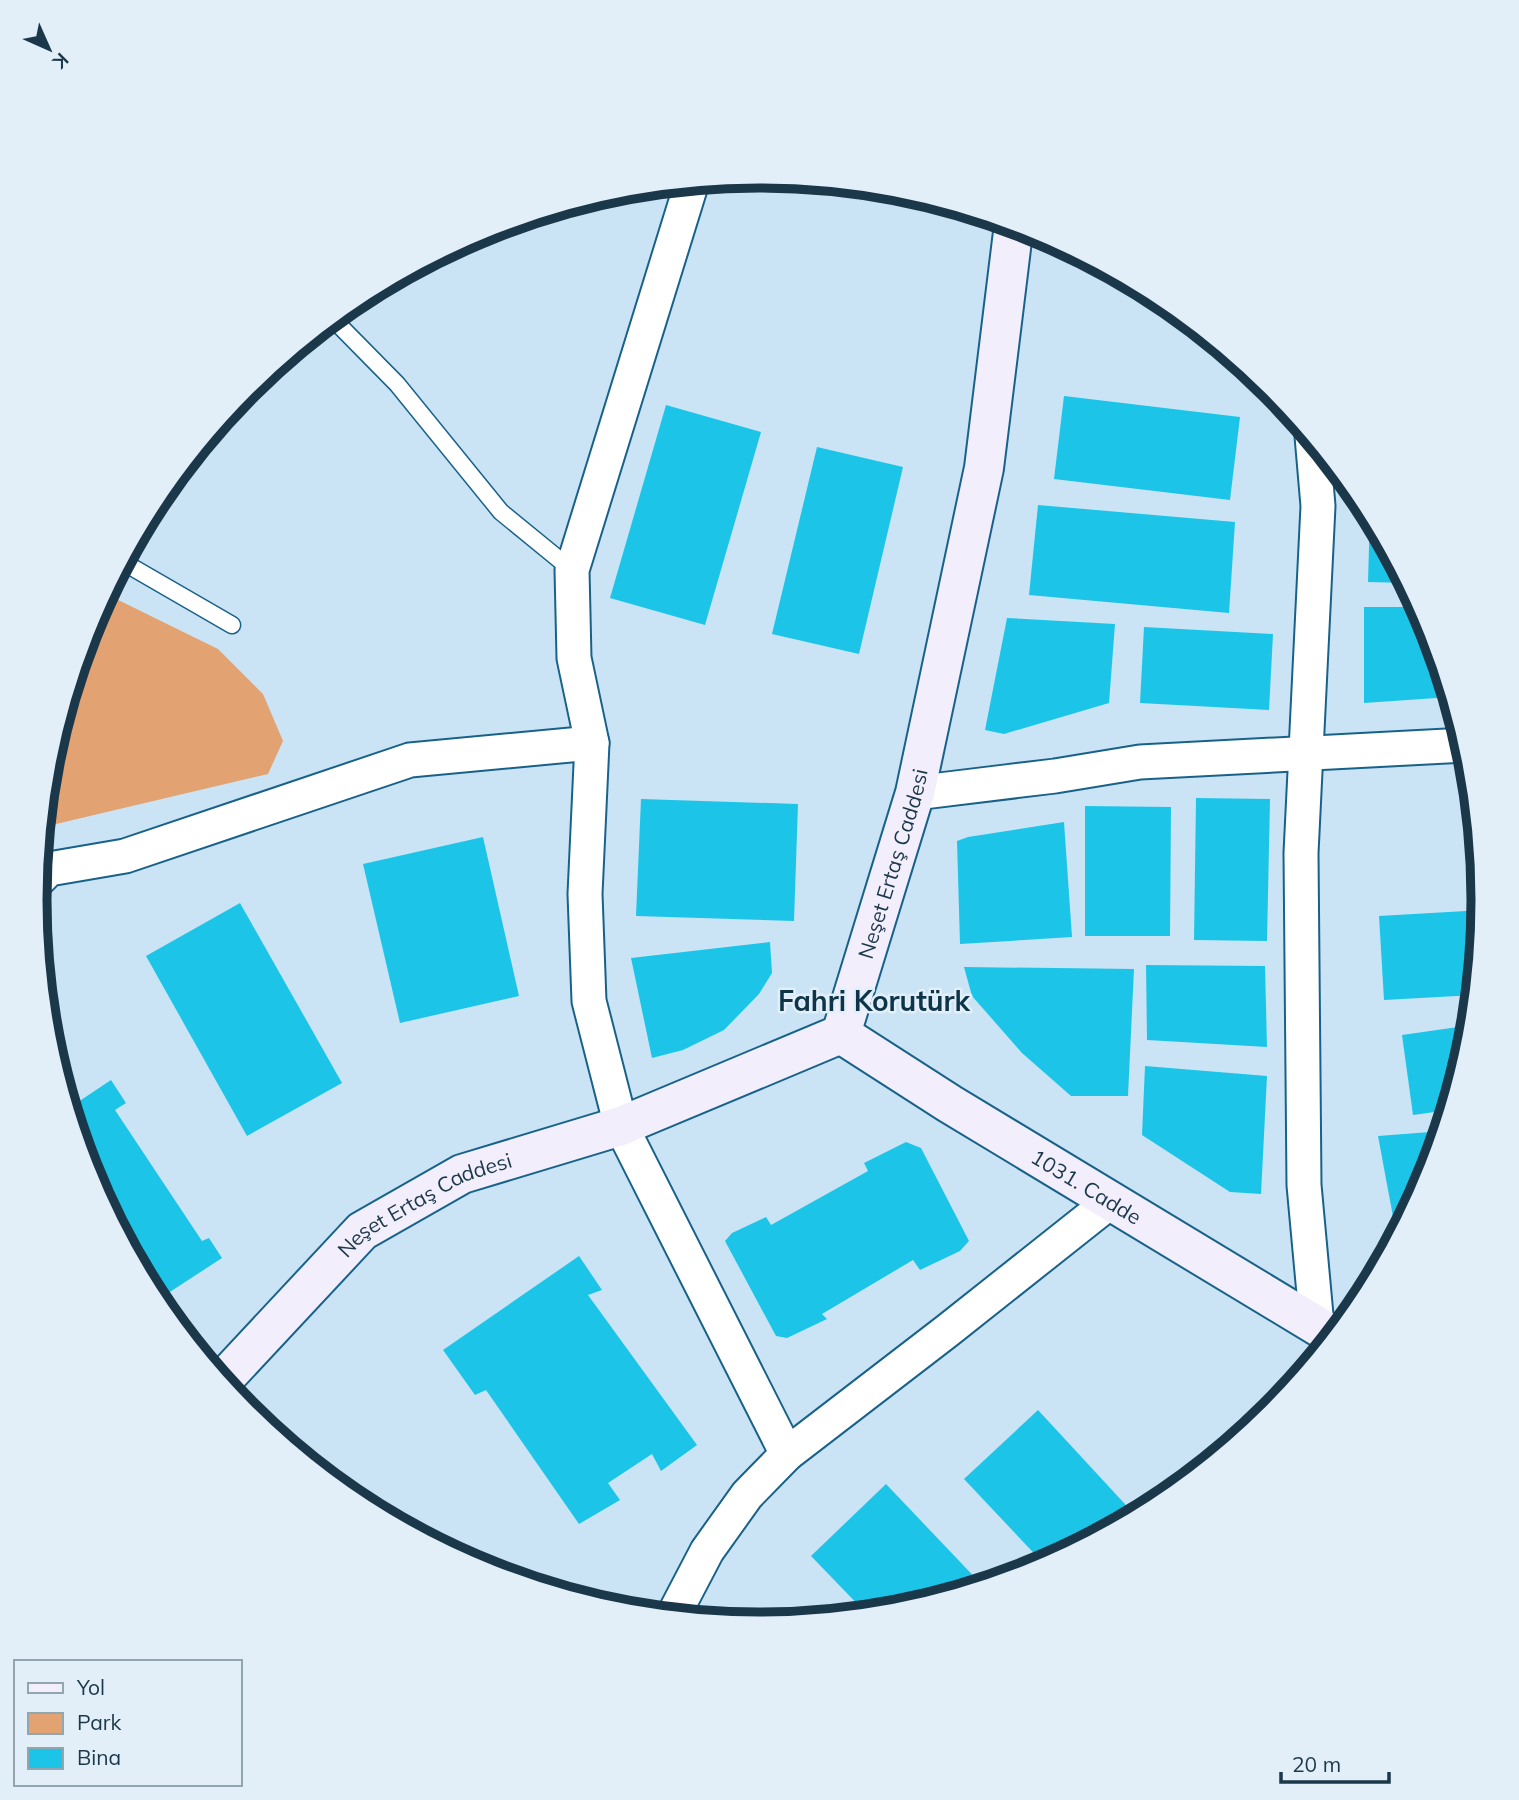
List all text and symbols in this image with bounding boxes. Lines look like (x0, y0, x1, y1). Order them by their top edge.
north arrow (14, 14, 84, 84)
text: K (47, 48, 74, 75)
street label: Neşet Ertaş Caddesi (852, 766, 933, 962)
district label: Fahri Korutürk (778, 983, 971, 1018)
street label: 1031. Cadde (1027, 1143, 1146, 1230)
street label: Neşet Ertaş Caddesi (332, 1147, 515, 1262)
legend (14, 1660, 242, 1786)
text: Yol (76, 1674, 105, 1700)
text: Park (77, 1709, 121, 1735)
scale bar (1281, 1741, 1390, 1785)
text: Bina (77, 1744, 121, 1770)
text: 20 m (1292, 1751, 1341, 1777)

